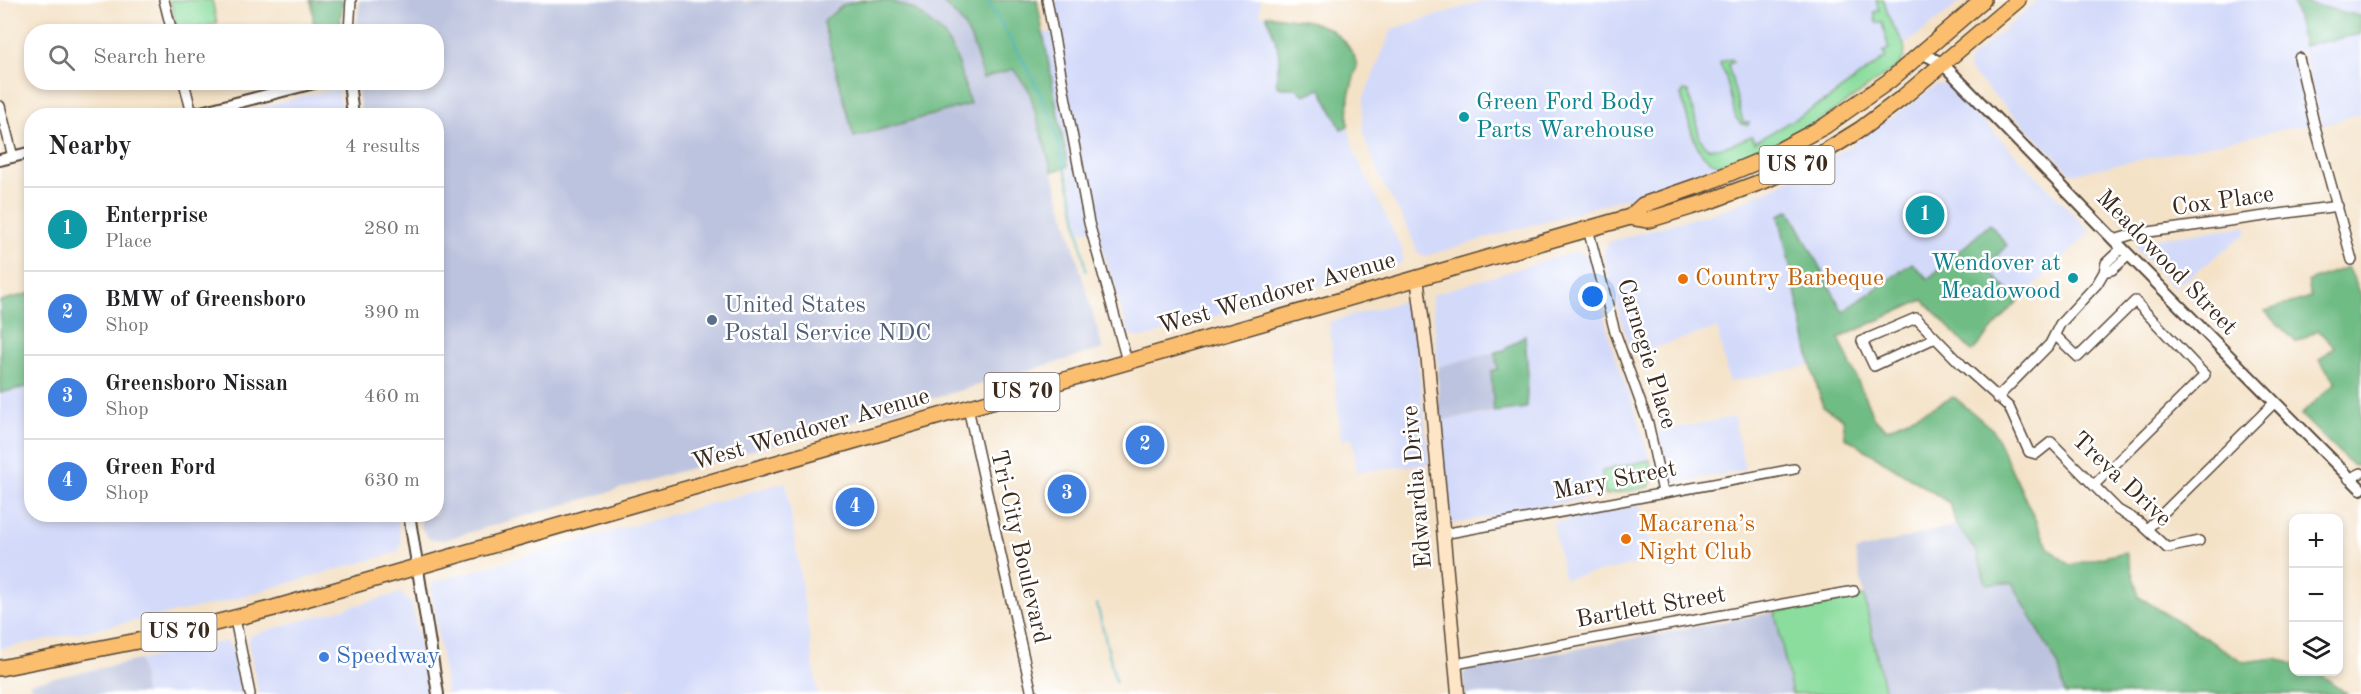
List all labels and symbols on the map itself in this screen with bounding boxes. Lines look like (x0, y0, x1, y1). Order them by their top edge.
place label: Green Ford Body Parts Warehouse (1476, 91, 1654, 143)
marker: Green Ford Body Parts Warehouse (1457, 110, 1471, 124)
road number: US 70 (1760, 146, 1834, 184)
street label: Cox Place (2170, 183, 2276, 221)
street label: Meadowood Street (2091, 186, 2241, 340)
pin: 1 (1906, 192, 1944, 238)
street label: West Wendover Avenue (1155, 249, 1399, 339)
place label: Wendover at Meadowood (1931, 252, 2061, 304)
place label: Country Barbeque (1695, 267, 1884, 291)
marker: Wendover at Meadowood (2066, 271, 2080, 285)
marker: Country Barbeque (1676, 272, 1690, 286)
street label: Carnegie Place (1612, 276, 1680, 432)
your location (1578, 282, 1607, 311)
place label: United States Postal Service NDC (724, 294, 931, 346)
marker: United States Postal Service NDC (705, 313, 719, 327)
road number: US 70 (984, 373, 1060, 411)
street label: West Wendover Avenue (689, 385, 933, 475)
street label: Edwardia Drive (1399, 404, 1437, 570)
pin: 2 (1126, 422, 1164, 468)
street label: Treva Drive (2067, 428, 2175, 532)
street label: Tri-City Boulevard (985, 448, 1053, 646)
street label: Mary Street (1551, 457, 1679, 505)
pin: 3 (1048, 472, 1086, 516)
pin: 4 (836, 484, 874, 530)
place label: Macarena’s Night Club (1638, 513, 1755, 565)
marker: Macarena’s Night Club (1619, 532, 1633, 546)
street label: Bartlett Street (1574, 583, 1728, 633)
road number: US 70 (142, 613, 216, 651)
place label: Speedway (336, 645, 440, 669)
marker: Speedway (317, 650, 331, 664)

